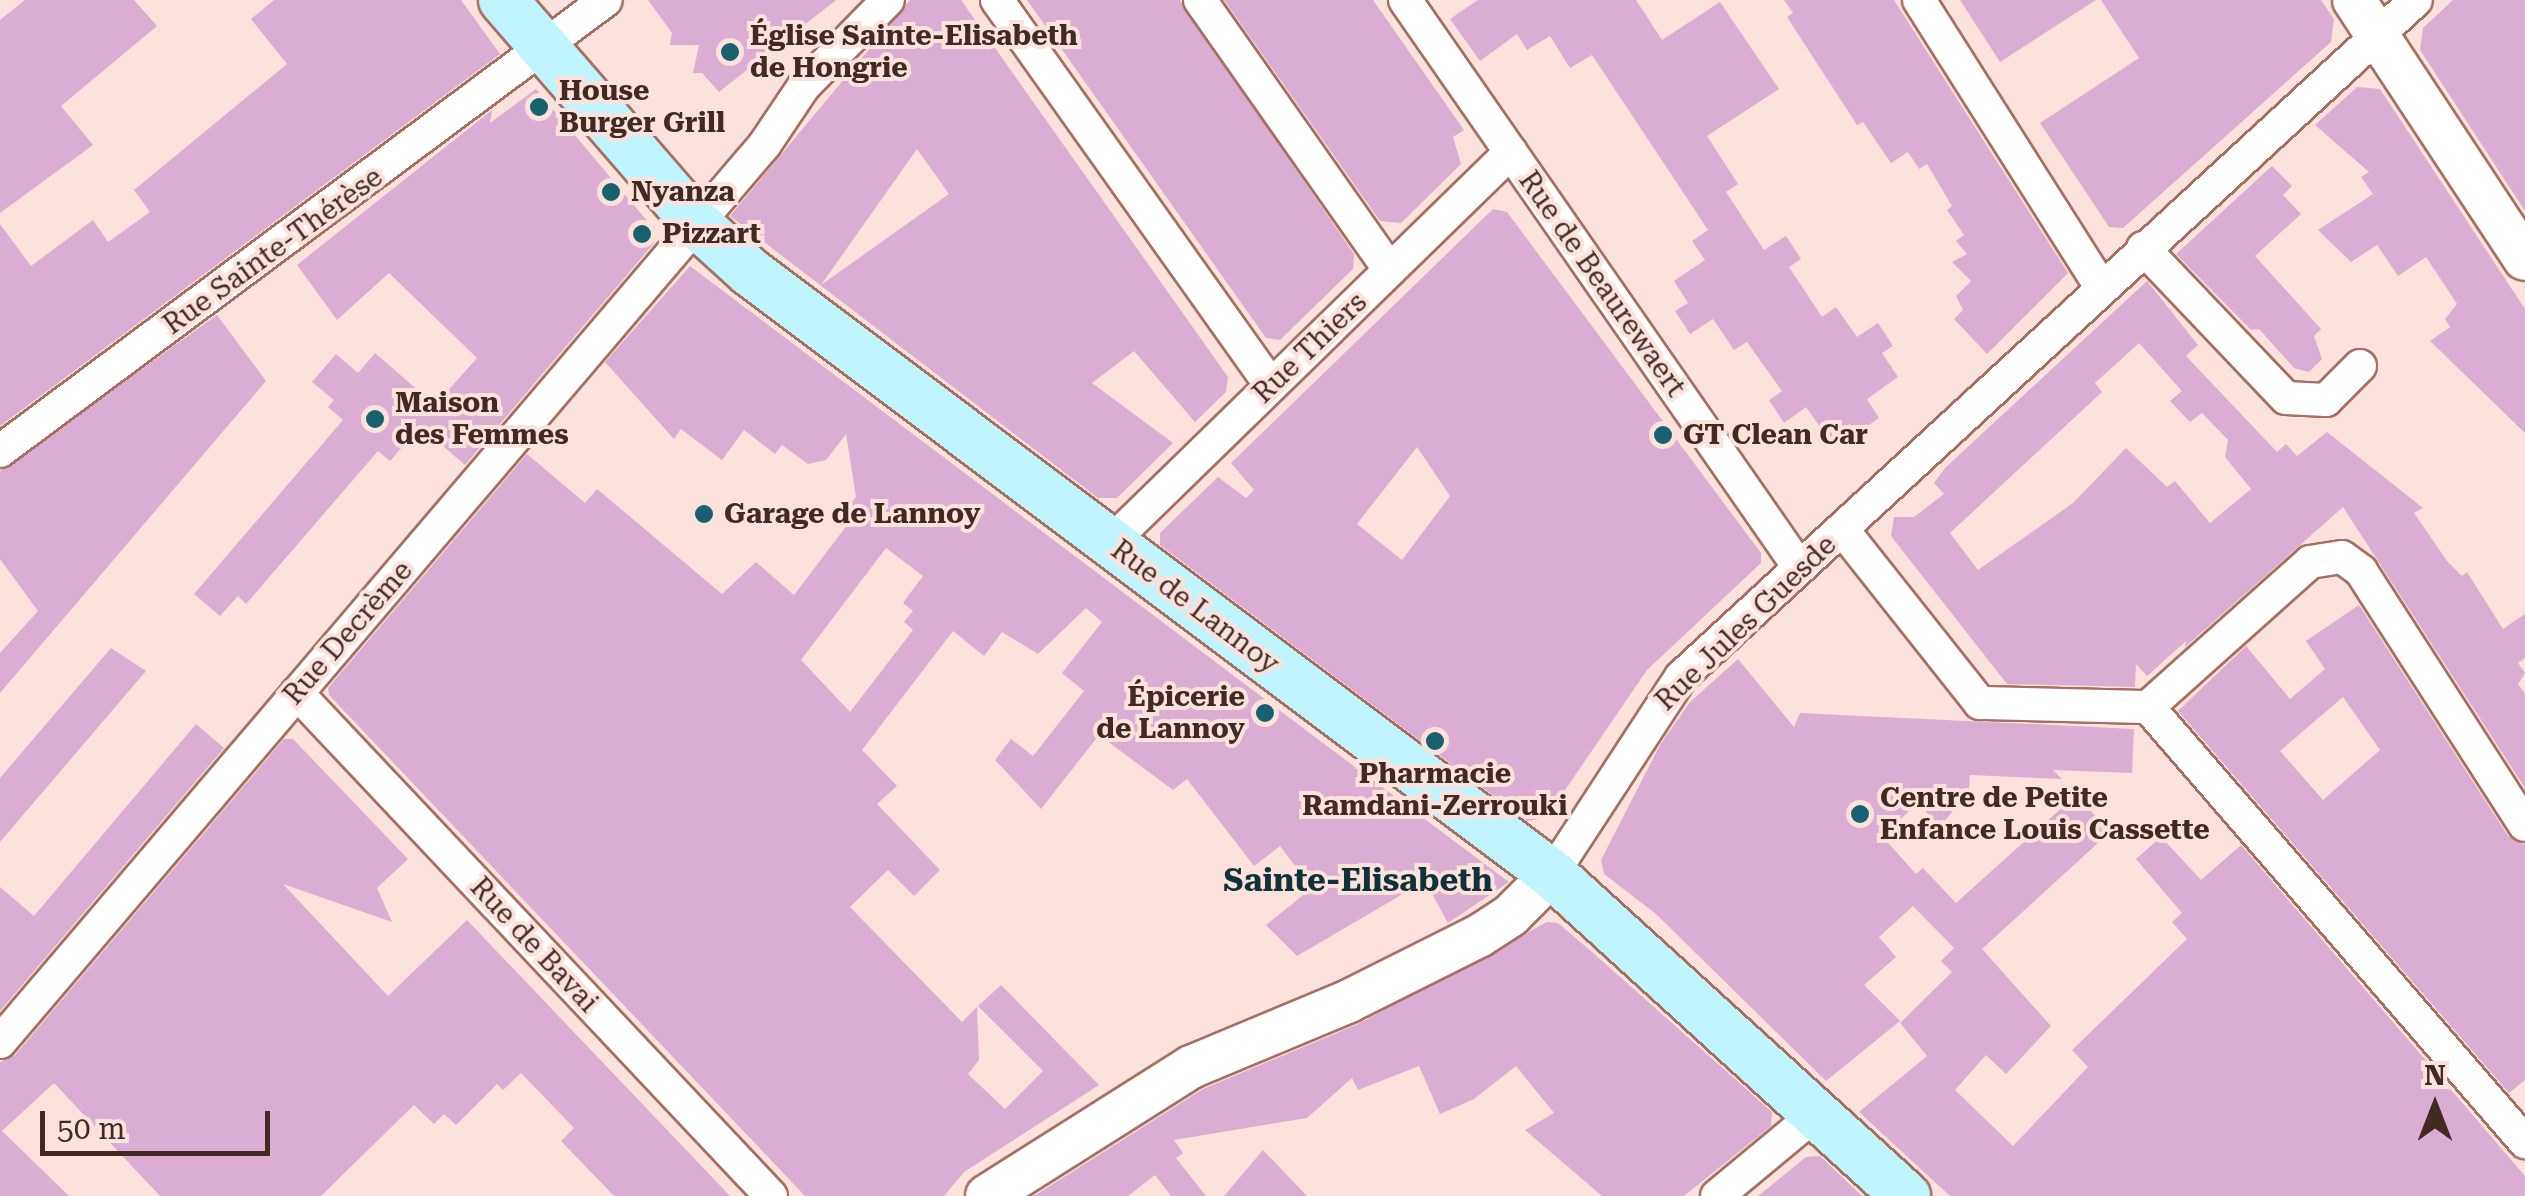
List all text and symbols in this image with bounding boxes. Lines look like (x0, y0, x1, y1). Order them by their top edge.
place label: Église Sainte-Elisabeth de Hongrie (750, 19, 1078, 85)
marker: Église Sainte-Elisabeth de Hongrie (719, 41, 741, 63)
place label: House Burger Grill (559, 74, 725, 140)
marker: House Burger Grill (528, 96, 550, 118)
street label: Rue Sainte-Thérèse (157, 160, 389, 342)
street label: Rue de Beaurewaert (1512, 165, 1692, 403)
place label: Nyanza (631, 175, 735, 209)
marker: Nyanza (600, 181, 622, 203)
place label: Pizzart (662, 217, 761, 251)
marker: Pizzart (631, 223, 653, 245)
street label: Rue Thiers (1246, 286, 1374, 410)
place label: Maison des Femmes (395, 386, 569, 452)
marker: Maison des Femmes (364, 408, 386, 430)
place label: GT Clean Car (1683, 418, 1868, 452)
marker: GT Clean Car (1652, 424, 1674, 446)
place label: Garage de Lannoy (724, 497, 980, 531)
marker: Garage de Lannoy (693, 503, 715, 525)
street label: Rue Jules Guesde (1649, 528, 1843, 718)
street label: Rue de Lannoy (1104, 533, 1286, 681)
street label: Rue Decrème (277, 554, 419, 712)
place label: Épicerie de Lannoy (1096, 680, 1245, 746)
marker: Épicerie de Lannoy (1254, 702, 1276, 724)
marker: Pharmacie Ramdani-Zerrouki (1424, 730, 1446, 752)
place label: Pharmacie Ramdani-Zerrouki (1302, 757, 1568, 823)
place label: Centre de Petite Enfance Louis Cassette (1880, 781, 2210, 847)
marker: Centre de Petite Enfance Louis Cassette (1849, 803, 1871, 825)
district label: Sainte-Elisabeth (1223, 861, 1493, 899)
street label: Rue de Bavai (463, 871, 605, 1019)
north arrow (2385, 1056, 2485, 1156)
text: N (2424, 1059, 2446, 1092)
scale bar (45, 1091, 275, 1153)
text: 50 m (57, 1111, 126, 1146)

